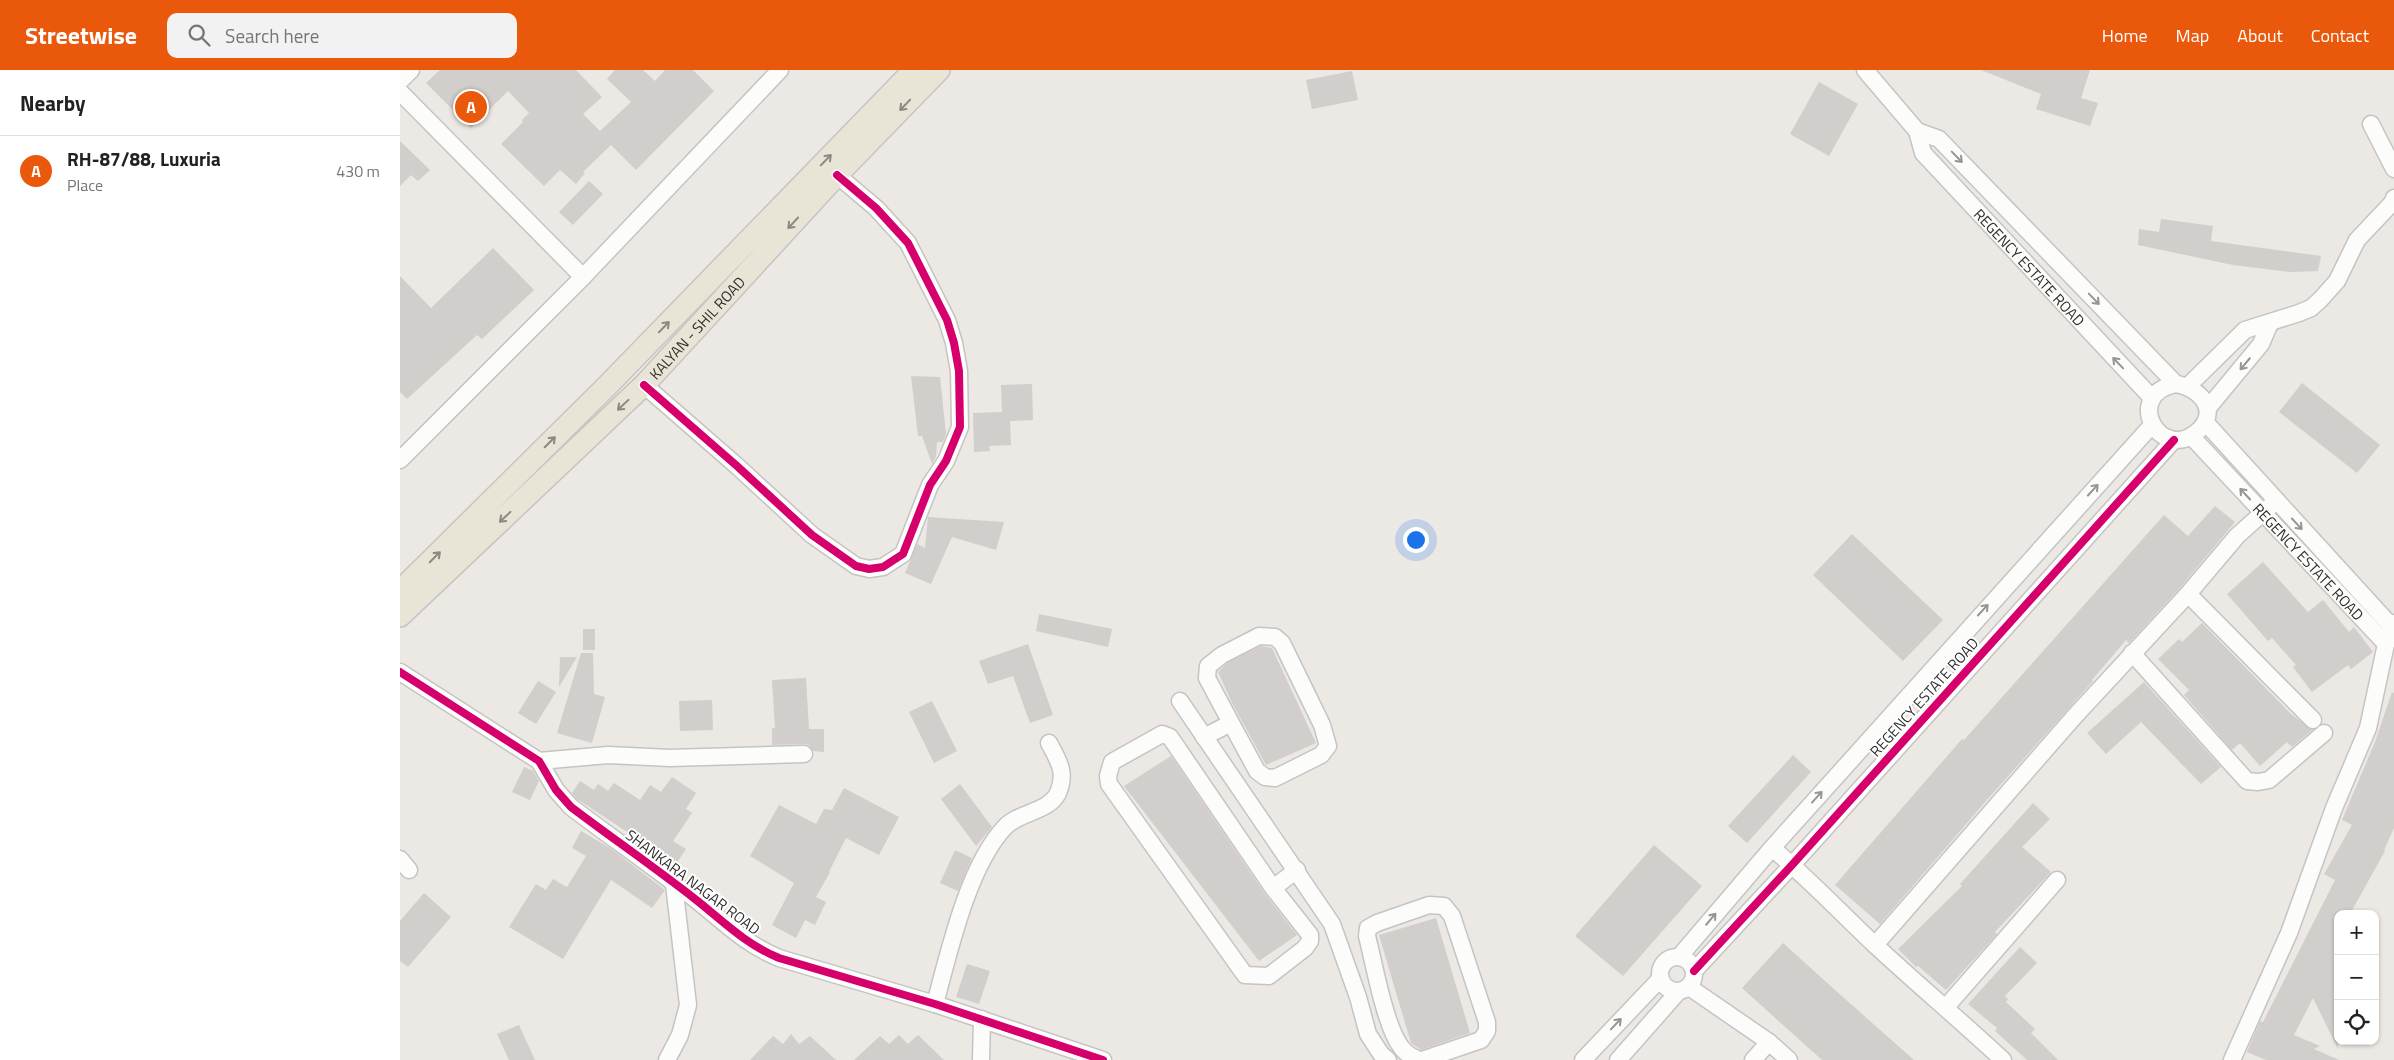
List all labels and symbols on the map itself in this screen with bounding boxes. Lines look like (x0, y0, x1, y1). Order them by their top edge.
pin: A (455, 88, 487, 126)
one-way arrow (899, 99, 911, 111)
one-way arrow (1951, 151, 1963, 163)
one-way arrow (820, 154, 832, 166)
street label: REGENCY ESTATE ROAD (1969, 203, 2091, 331)
one-way arrow (787, 216, 799, 229)
street label: KALYAN - SHIL ROAD (643, 271, 750, 384)
one-way arrow (2088, 293, 2100, 306)
one-way arrow (658, 321, 671, 333)
one-way arrow (2112, 357, 2125, 369)
one-way arrow (2239, 357, 2250, 370)
one-way arrow (616, 399, 629, 411)
one-way arrow (544, 436, 556, 449)
one-way arrow (2087, 484, 2099, 497)
one-way arrow (2239, 487, 2251, 500)
street label: REGENCY ESTATE ROAD (2248, 498, 2370, 625)
one-way arrow (498, 511, 511, 523)
one-way arrow (2291, 517, 2303, 530)
your location (1403, 527, 1429, 553)
one-way arrow (428, 551, 441, 563)
one-way arrow (1977, 604, 1989, 617)
street label: REGENCY ESTATE ROAD (1864, 632, 1984, 762)
one-way arrow (1811, 790, 1823, 803)
street label: SHANKARA NAGAR ROAD (621, 824, 765, 940)
one-way arrow (1705, 913, 1716, 926)
one-way arrow (1610, 1018, 1622, 1031)

